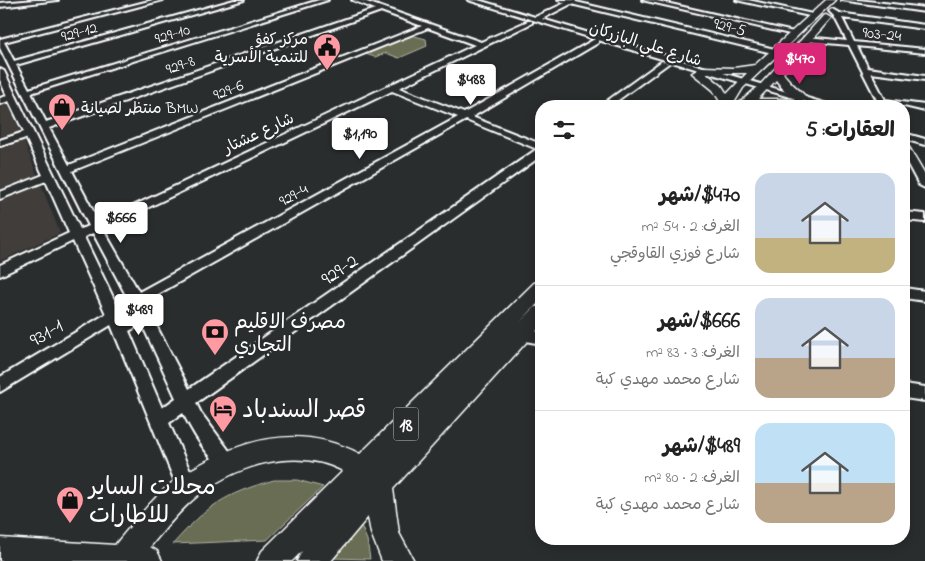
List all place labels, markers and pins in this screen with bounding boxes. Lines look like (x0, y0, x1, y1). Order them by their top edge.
place label: مركز كفؤ للتنمية الأسرية (215, 28, 308, 70)
public building icon: مركز كفؤ للتنمية الأسرية (312, 32, 342, 71)
pin: $470 (770, 42, 830, 85)
pin: $488 (441, 64, 501, 106)
shop icon: منتظر لصيانة BMW (47, 92, 77, 131)
place label: منتظر لصيانة BMW (81, 97, 199, 121)
pin: $1,190 (319, 118, 401, 160)
pin: $666 (91, 202, 151, 244)
pin: $489 (109, 294, 169, 336)
place label: مصرف الاقليم التجاري (234, 309, 346, 361)
bank icon: مصرف الاقليم التجاري (200, 317, 230, 356)
hotel icon: قصر السندباد (208, 394, 238, 433)
place label: قصر السندباد (242, 394, 366, 429)
place label: محلات الساير للاطارات (87, 471, 216, 534)
shop icon: محلات الساير للاطارات (55, 485, 85, 524)

